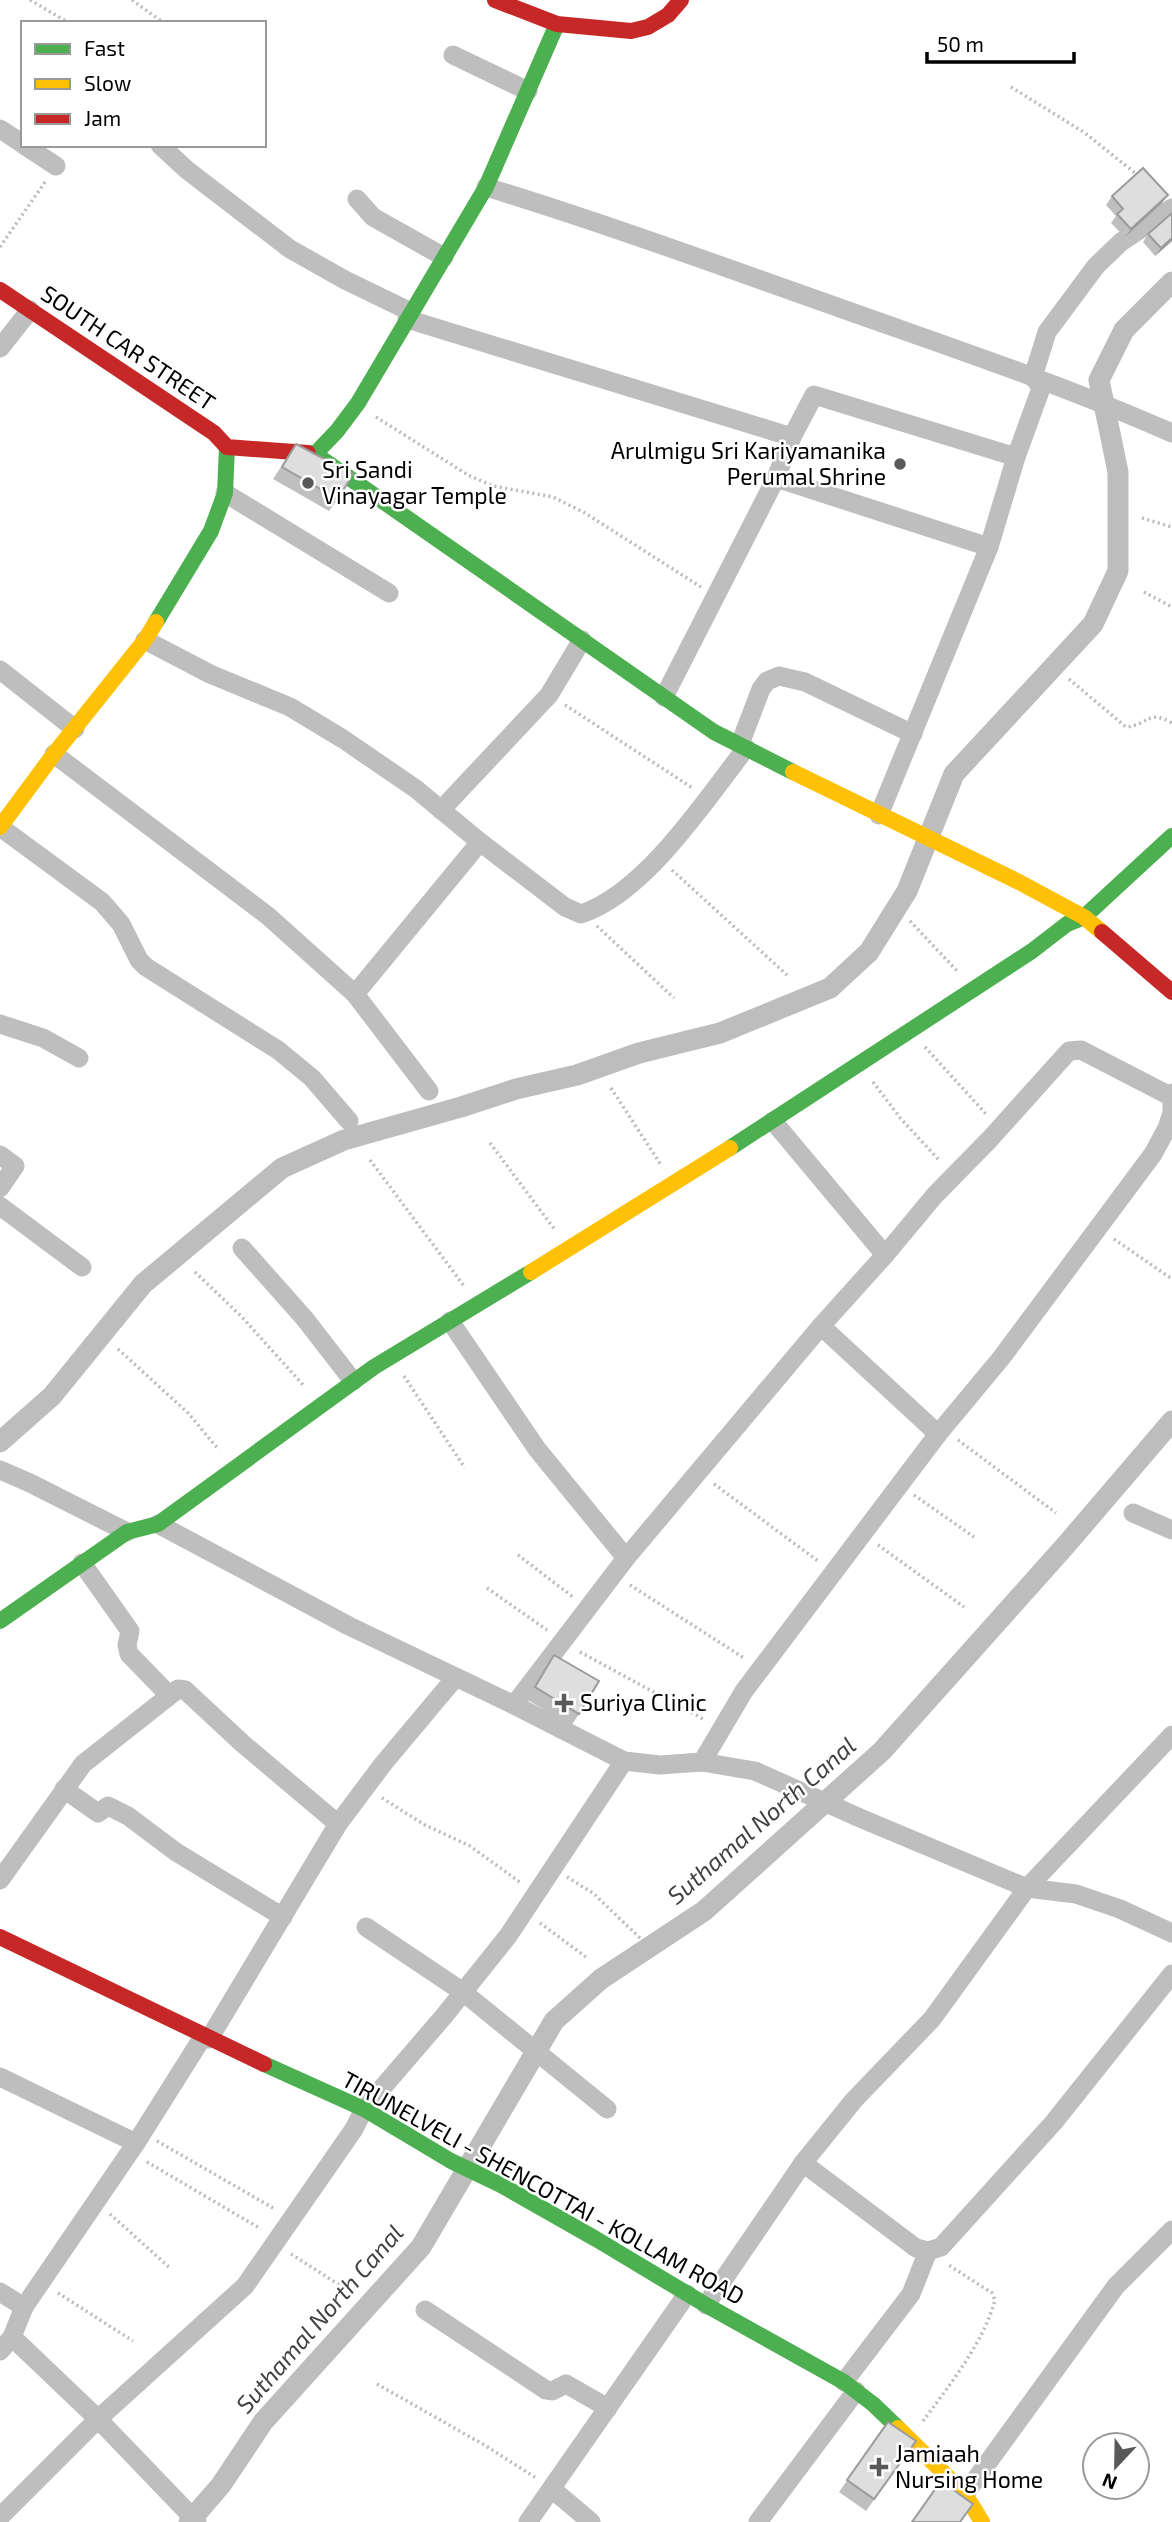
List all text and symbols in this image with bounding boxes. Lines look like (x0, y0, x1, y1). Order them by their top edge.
legend (21, 21, 266, 147)
scale bar (927, 21, 1074, 65)
text: 50 m (937, 31, 984, 56)
text: Fast (84, 35, 125, 60)
text: Slow (84, 70, 131, 95)
text: Jam (84, 105, 121, 130)
street label: SOUTH CAR STREET (36, 279, 221, 416)
place label: Arulmigu Sri Kariyamanika Perumal Shrine (611, 436, 886, 490)
place label: Sri Sandi Vinayagar Temple (322, 455, 507, 509)
marker: Arulmigu Sri Kariyamanika Perumal Shrine (892, 456, 908, 472)
marker: Sri Sandi Vinayagar Temple (300, 475, 316, 491)
place label: Suriya Clinic (580, 1688, 707, 1716)
marker: Suriya Clinic (554, 1693, 574, 1713)
water label: Suthamal North Canal (661, 1730, 861, 1910)
street label: TIRUNELVELI - SHENCOTTAI - KOLLAM ROAD (337, 2064, 750, 2310)
water label: Suthamal North Canal (229, 2218, 409, 2418)
north arrow (1081, 2431, 1151, 2501)
place label: Jamiaah Nursing Home (895, 2439, 1043, 2493)
marker: Jamiaah Nursing Home (869, 2457, 889, 2477)
text: N (1099, 2469, 1120, 2495)

